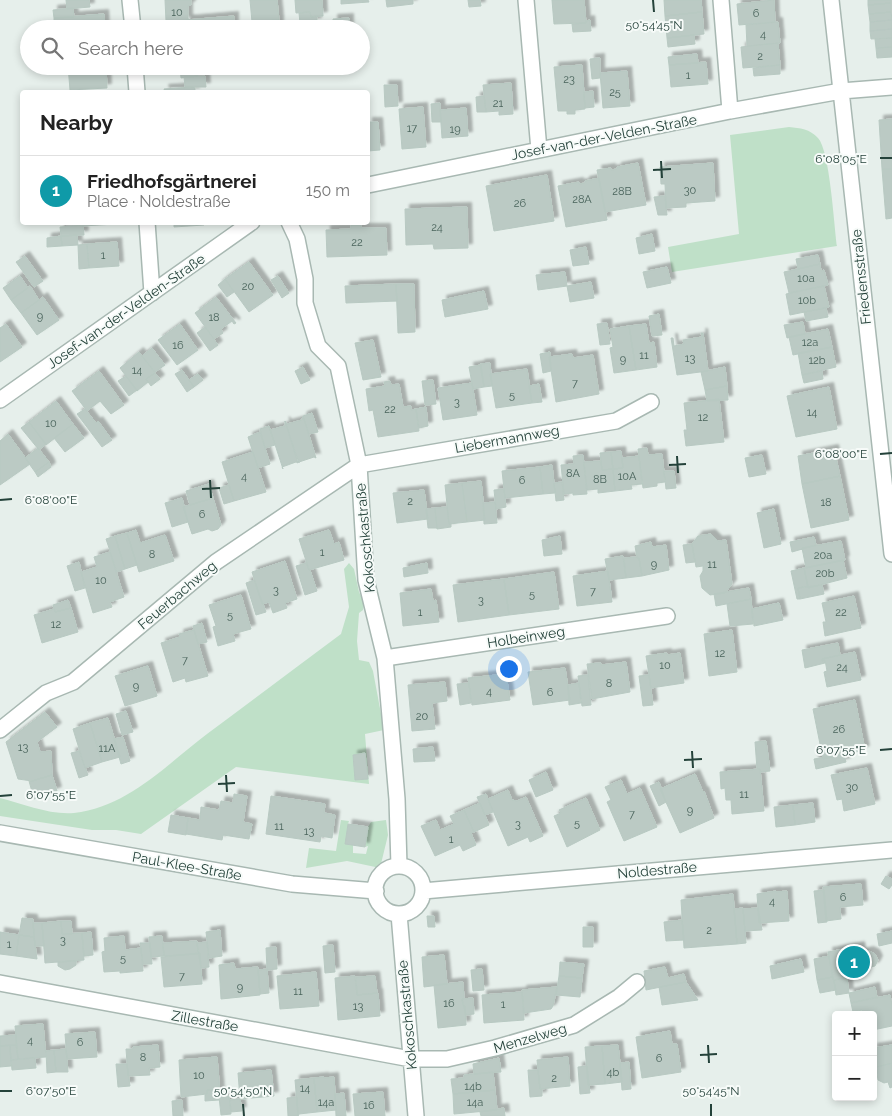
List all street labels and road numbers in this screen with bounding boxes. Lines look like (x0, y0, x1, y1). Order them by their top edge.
street label: Josef-van-der-Velden-Straße (510, 111, 698, 163)
street label: Friedensstraße (848, 229, 874, 325)
street label: Josef-van-der-Velden-Straße (44, 250, 208, 372)
street label: Liebermannweg (453, 422, 561, 456)
street label: Kokoschkastraße (352, 483, 378, 593)
street label: Feuerbachweg (135, 558, 219, 632)
street label: Holbeinweg (486, 623, 566, 651)
street label: Paul-Klee-Straße (131, 849, 243, 883)
street label: Noldestraße (617, 859, 697, 881)
street label: Kokoschkastraße (394, 960, 420, 1070)
street label: Zillestraße (170, 1007, 240, 1035)
street label: Menzelweg (492, 1020, 568, 1056)

